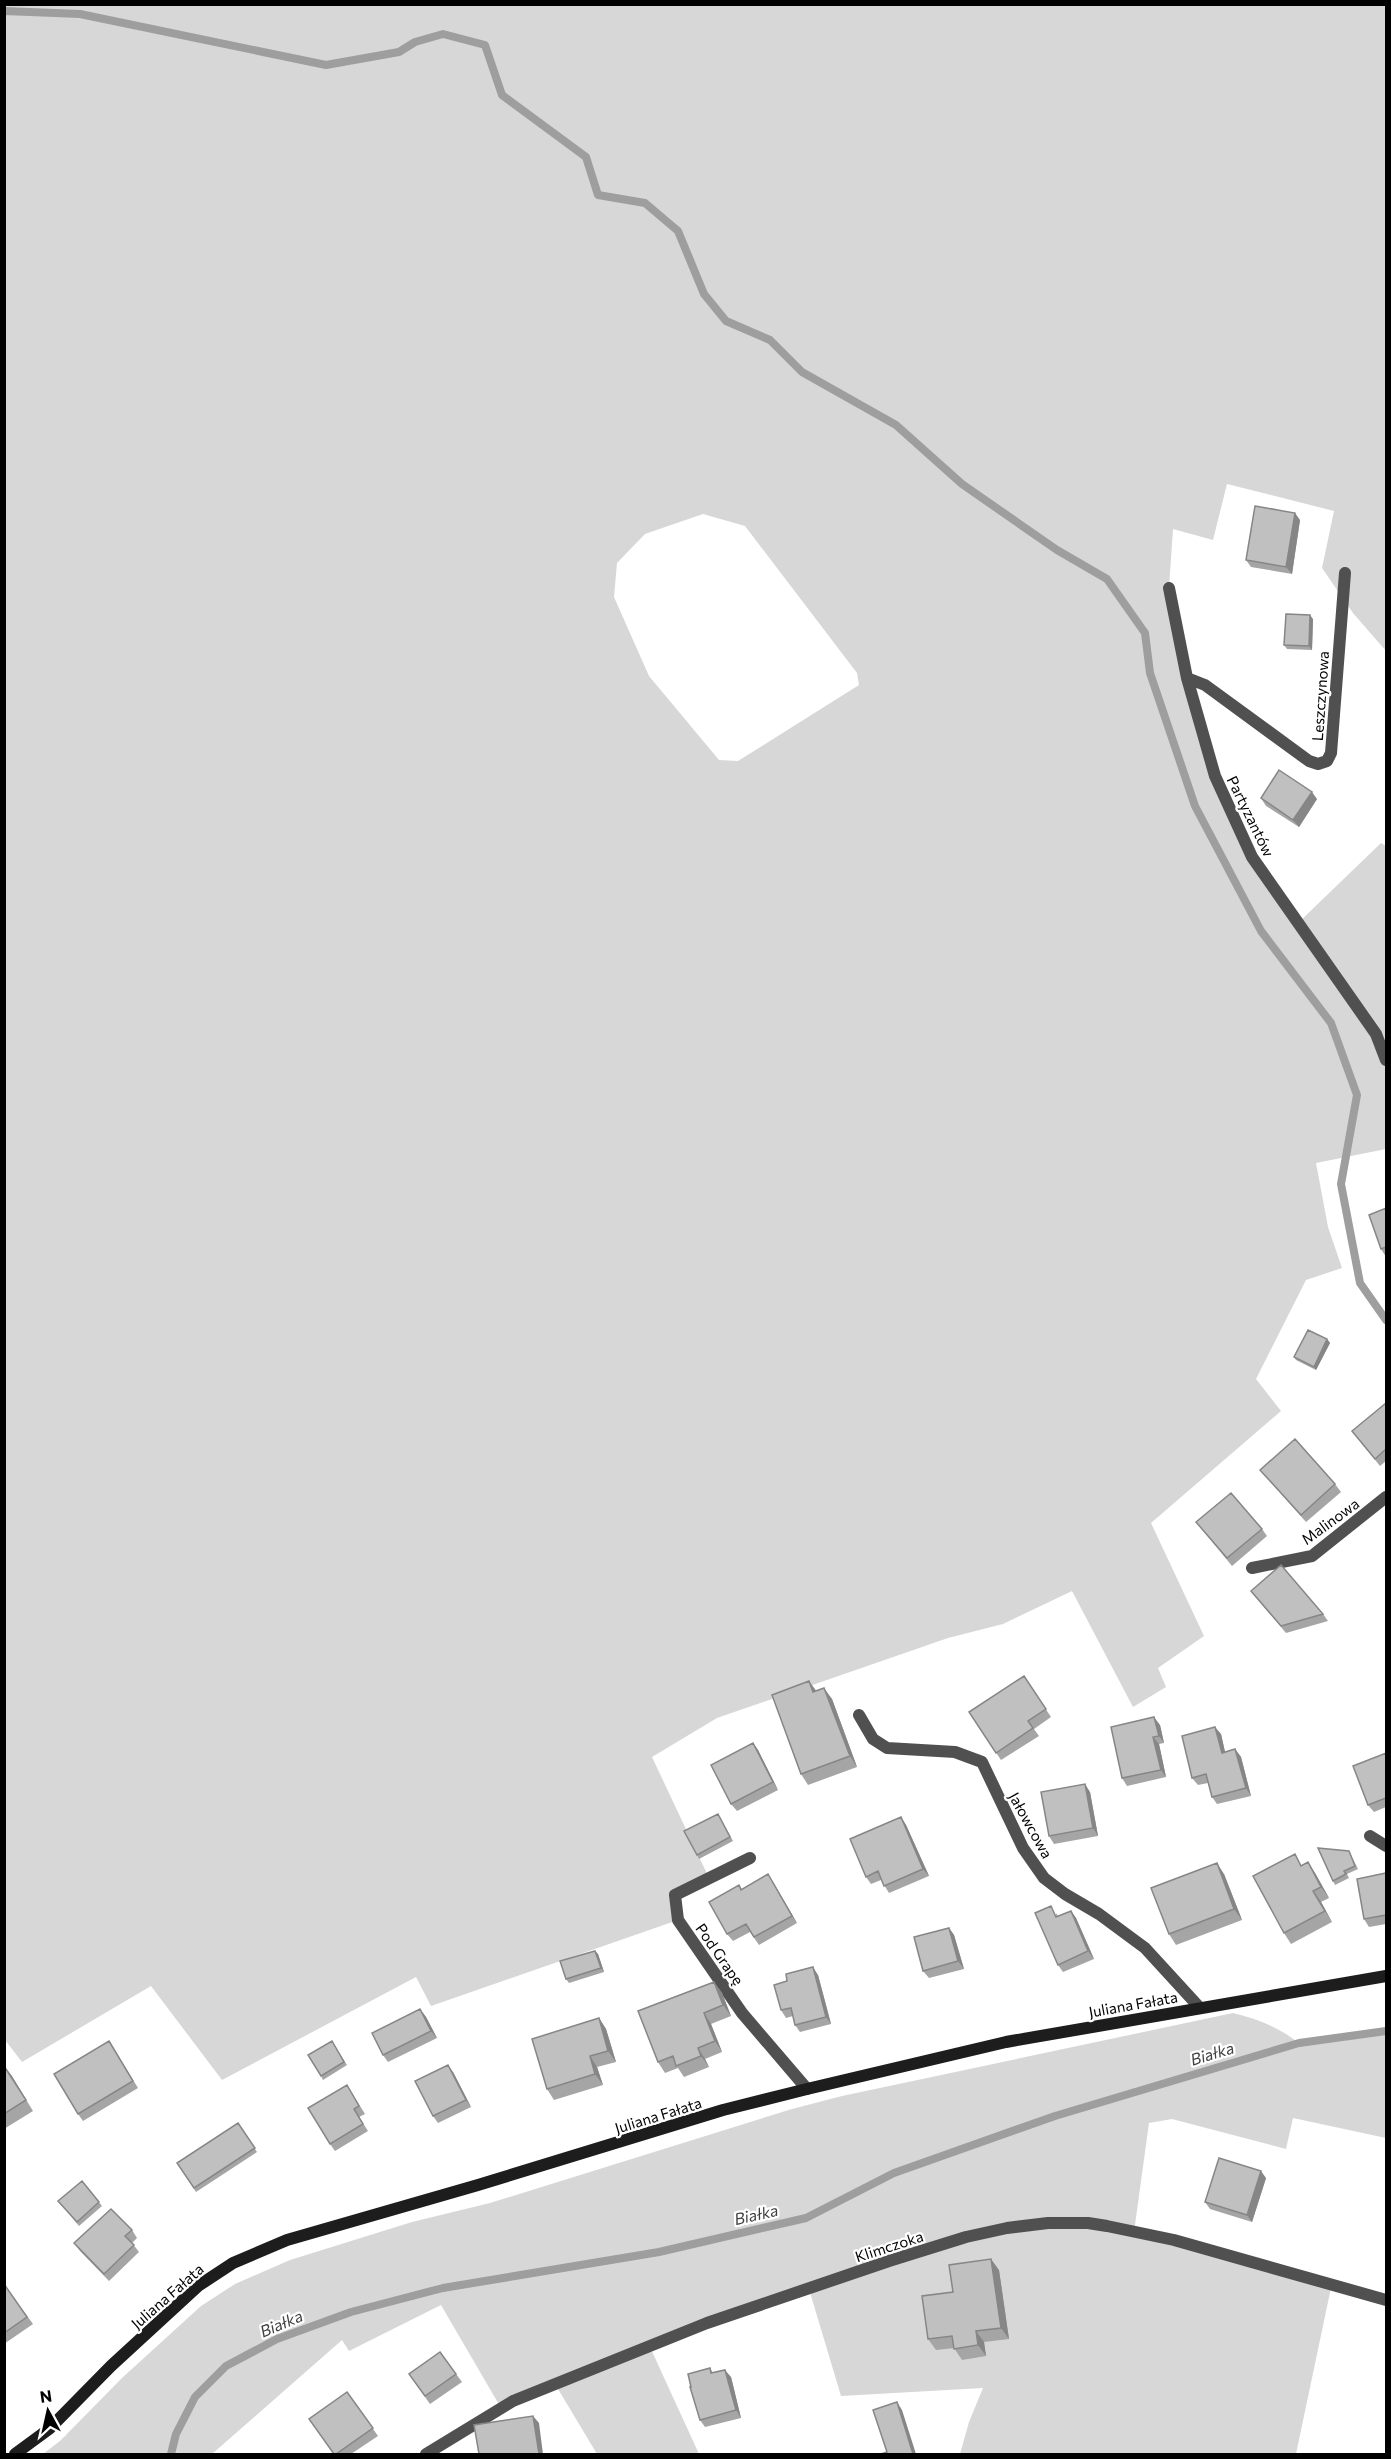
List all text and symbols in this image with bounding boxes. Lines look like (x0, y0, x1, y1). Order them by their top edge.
street label: Leszczynowa (1308, 650, 1332, 742)
street label: Partyzantów (1224, 773, 1278, 859)
street label: Malinowa (1298, 1494, 1362, 1548)
street label: Jałowcowa (1005, 1789, 1057, 1861)
street label: Pod Grapę (692, 1920, 748, 1988)
street label: Juliana Fałata (1087, 1987, 1179, 2021)
water label: Białka (1188, 2037, 1236, 2069)
street label: Juliana Fałata (612, 2093, 704, 2137)
water label: Białka (732, 2200, 780, 2228)
street label: Klimczoka (853, 2227, 925, 2265)
street label: Juliana Fałata (127, 2260, 207, 2332)
water label: Białka (257, 2306, 305, 2340)
north arrow (18, 2381, 78, 2441)
text: N (39, 2385, 53, 2406)

